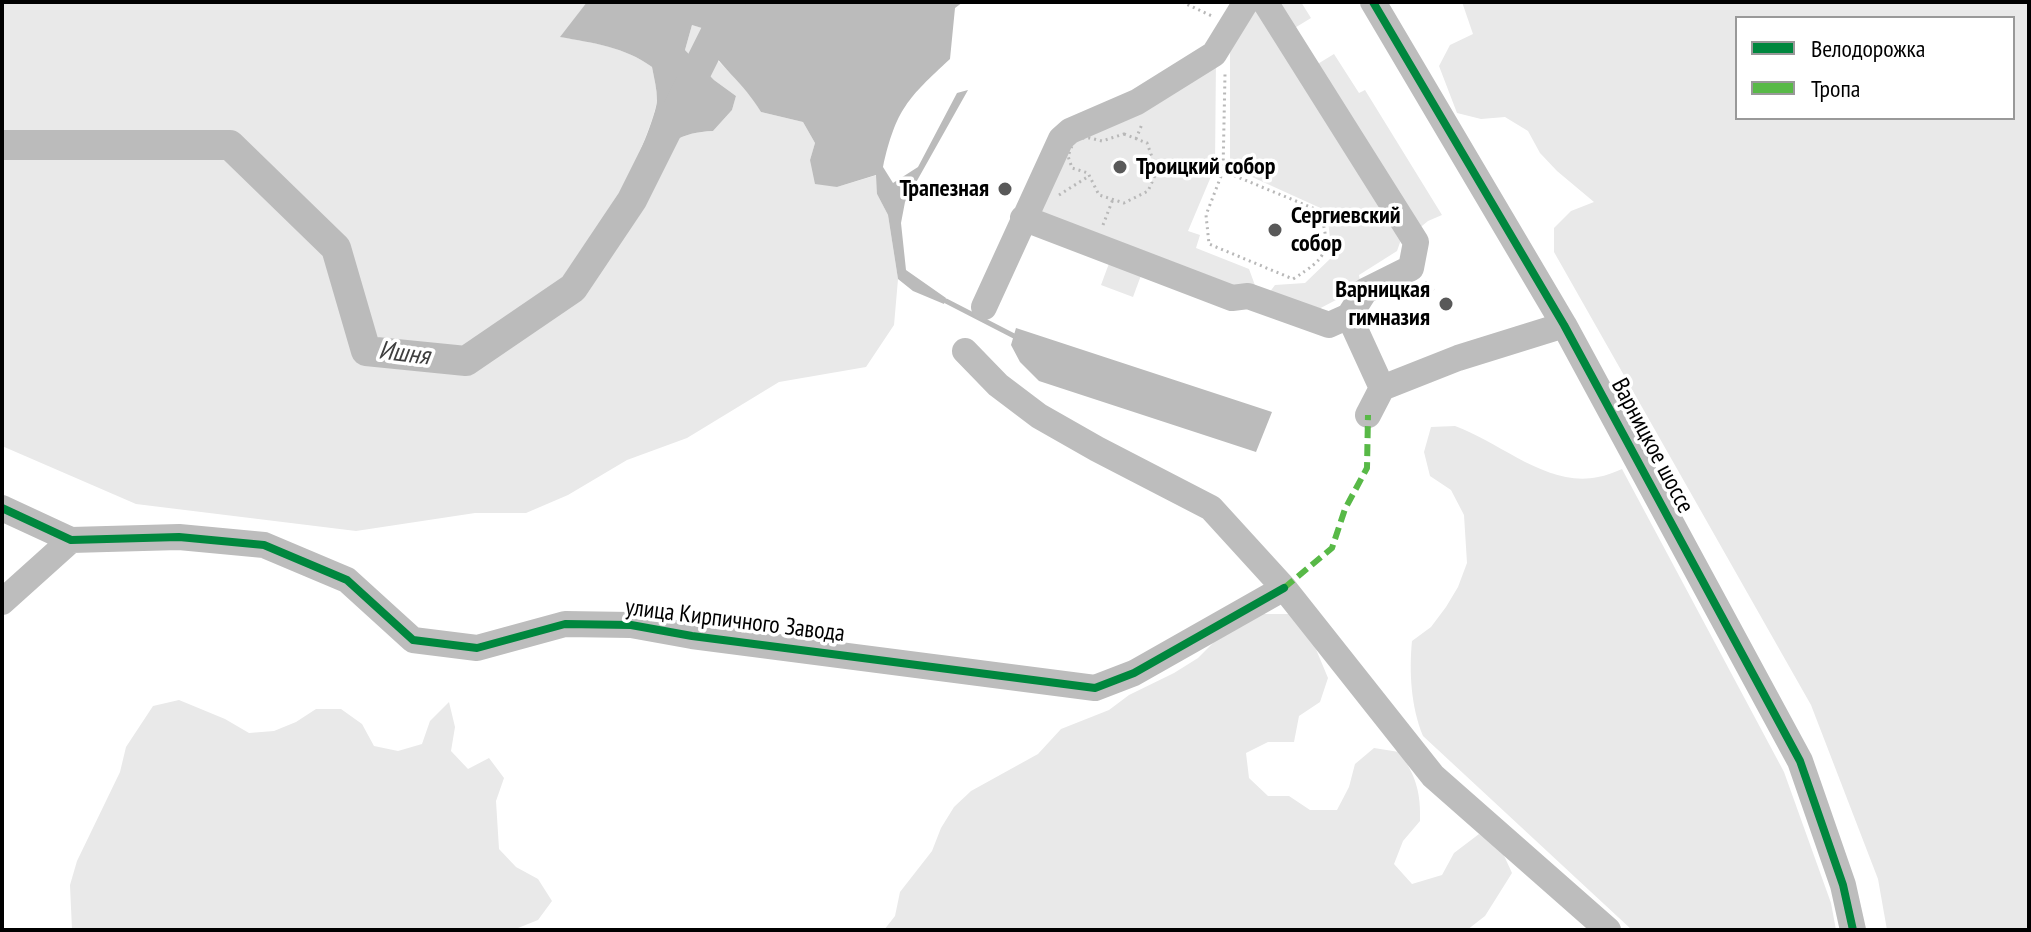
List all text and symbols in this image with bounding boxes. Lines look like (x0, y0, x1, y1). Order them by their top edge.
legend (1735, 16, 2015, 120)
text: Велодорожка (1811, 33, 1925, 64)
text: Тропа (1811, 73, 1860, 104)
place label: Троицкий собор (1136, 153, 1276, 181)
marker: Троицкий собор (1111, 158, 1129, 176)
place label: Трапезная (899, 175, 989, 203)
marker: Трапезная (996, 180, 1014, 198)
place label: Сергиевский собор (1291, 202, 1401, 258)
marker: Сергиевский собор (1266, 221, 1284, 239)
place label: Варницкая гимназия (1335, 276, 1430, 332)
marker: Варницкая гимназия (1437, 295, 1455, 313)
water label: Ишня (377, 335, 431, 373)
street label: Варницкое шоссе (1605, 374, 1699, 518)
street label: улица Кирпичного Завода (624, 593, 846, 649)

